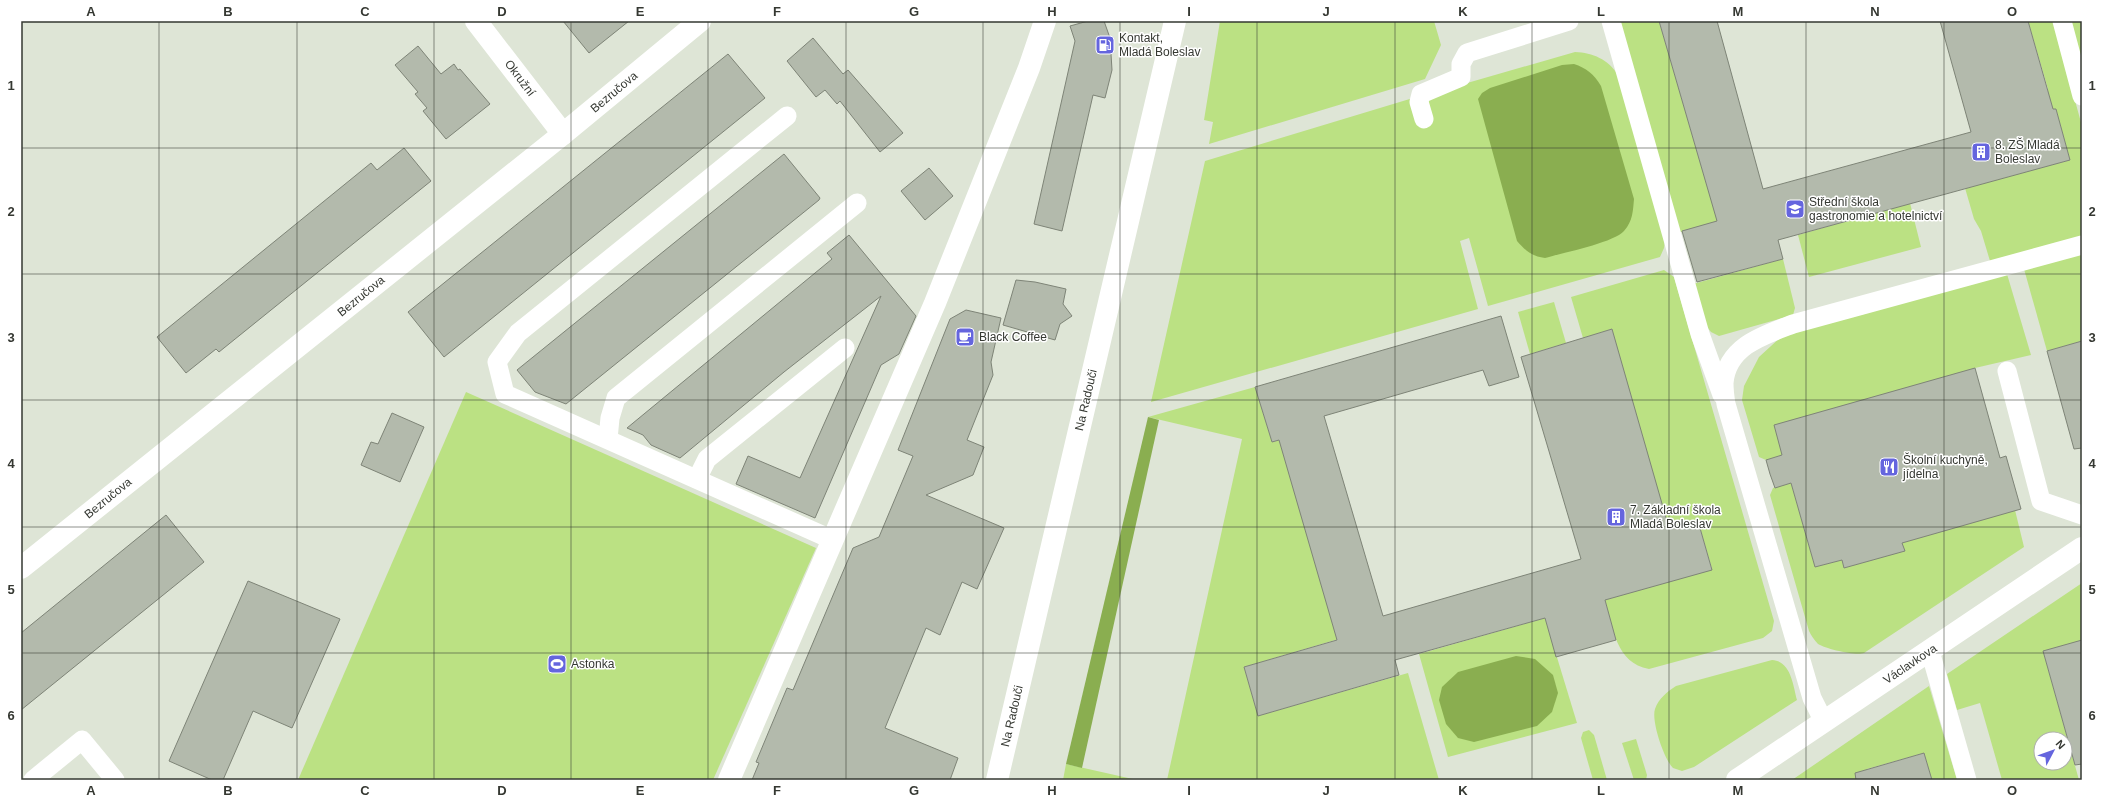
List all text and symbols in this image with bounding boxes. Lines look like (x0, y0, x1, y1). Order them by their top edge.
text: A (86, 4, 96, 19)
text: B (223, 4, 233, 19)
text: C (360, 4, 370, 19)
text: D (497, 4, 507, 19)
text: E (636, 4, 645, 19)
text: F (773, 4, 781, 19)
text: G (909, 4, 919, 19)
text: H (1047, 4, 1057, 19)
text: I (1187, 4, 1191, 19)
text: J (1322, 4, 1330, 19)
text: K (1458, 4, 1468, 19)
text: L (1597, 4, 1605, 19)
text: M (1733, 4, 1743, 19)
text: N (1870, 4, 1880, 19)
text: O (2007, 4, 2017, 19)
place label: Kontakt, Mladá Boleslav (1119, 31, 1200, 59)
fuel station icon: Kontakt, Mladá Boleslav (1094, 34, 1116, 56)
street label: Okružní (502, 57, 539, 100)
street label: Bezručova (588, 68, 640, 116)
text: 1 (7, 78, 15, 93)
text: 1 (2088, 78, 2096, 93)
place label: 8. ZŠ Mladá Boleslav (1995, 137, 2060, 166)
building icon: 8. ZŠ Mladá Boleslav (1970, 141, 1992, 163)
place label: Střední škola gastronomie a hotelnictví (1809, 195, 1943, 223)
school or university icon: Střední škola gastronomie a hotelnictví (1784, 198, 1806, 220)
text: 2 (7, 204, 15, 219)
text: 2 (2088, 204, 2096, 219)
street label: Bezručova (335, 273, 388, 319)
cafe icon: Black Coffee (954, 326, 976, 348)
text: 3 (7, 330, 15, 345)
place label: Black Coffee (979, 330, 1047, 344)
text: 3 (2088, 330, 2096, 345)
street label: Na Radouči (1072, 368, 1100, 432)
place label: Školní kuchyně, jídelna (1902, 452, 1988, 481)
text: 4 (7, 456, 15, 471)
restaurant icon: Školní kuchyně, jídelna (1878, 456, 1900, 478)
text: 4 (2088, 456, 2096, 471)
street label: Bezručova (82, 475, 135, 521)
place label: 7. Základní škola Mladá Boleslav (1630, 503, 1721, 531)
building icon: 7. Základní škola Mladá Boleslav (1605, 506, 1627, 528)
text: 5 (7, 582, 15, 597)
text: 5 (2088, 582, 2096, 597)
street label: Václavkova (1881, 641, 1940, 687)
sports icon: Astonka (546, 653, 568, 675)
place label: Astonka (571, 657, 615, 671)
street label: Na Radouči (998, 684, 1026, 748)
text: 6 (7, 708, 15, 723)
text: 6 (2088, 708, 2096, 723)
north arrow (2033, 731, 2073, 771)
text: N (2053, 738, 2068, 751)
text: A (86, 783, 96, 798)
text: B (223, 783, 233, 798)
text: C (360, 783, 370, 798)
text: D (497, 783, 507, 798)
text: E (636, 783, 645, 798)
text: F (773, 783, 781, 798)
text: G (909, 783, 919, 798)
text: H (1047, 783, 1057, 798)
text: I (1187, 783, 1191, 798)
text: J (1322, 783, 1330, 798)
text: K (1458, 783, 1468, 798)
text: L (1597, 783, 1605, 798)
text: M (1733, 783, 1743, 798)
text: N (1870, 783, 1880, 798)
text: O (2007, 783, 2017, 798)

